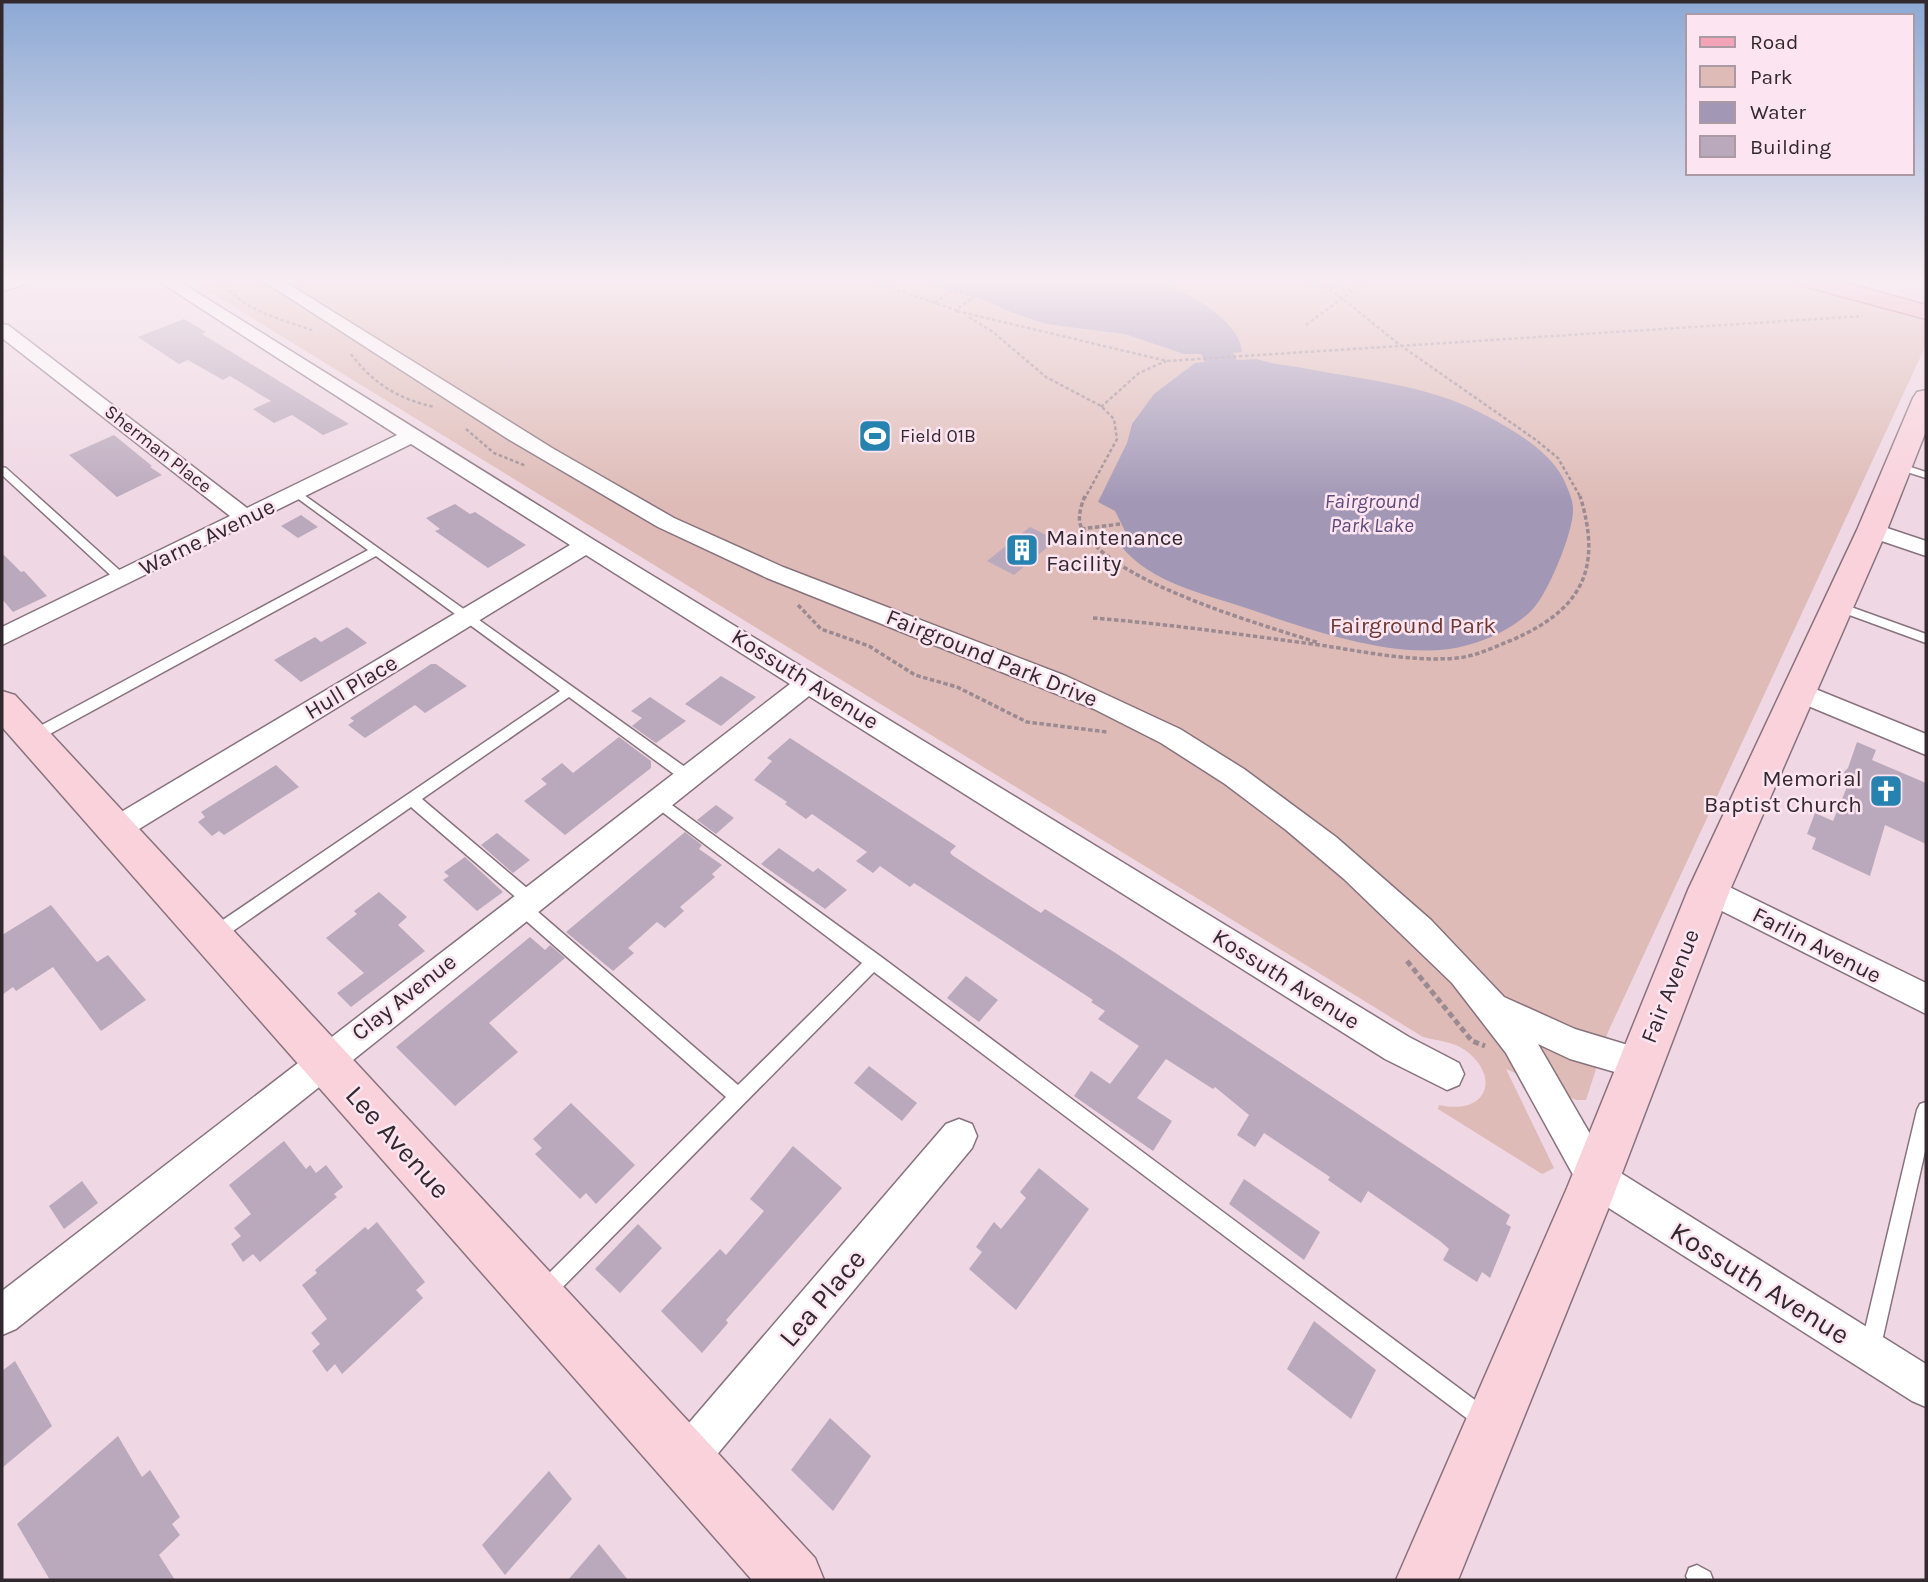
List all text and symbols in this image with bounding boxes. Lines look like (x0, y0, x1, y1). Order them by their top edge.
legend (1686, 14, 1914, 175)
text: Road (1750, 30, 1798, 54)
text: Park (1750, 65, 1793, 89)
text: Water (1750, 100, 1806, 124)
text: Building (1750, 135, 1831, 159)
street label: Sherman Place (100, 400, 216, 498)
sports icon: Field 01B (856, 417, 894, 455)
place label: Field 01B (900, 425, 976, 447)
water label: Fairground Park Lake (1325, 489, 1419, 537)
street label: Warne Avenue (135, 493, 279, 581)
place label: Maintenance Facility (1046, 524, 1183, 577)
building icon: Maintenance Facility (1003, 531, 1041, 569)
street label: Fairground Park Drive (882, 603, 1102, 713)
park label: Fairground Park (1330, 612, 1496, 639)
street label: Kossuth Avenue (726, 623, 884, 735)
street label: Hull Place (300, 649, 402, 725)
place label: Memorial Baptist Church (1704, 765, 1862, 818)
church icon: Memorial Baptist Church (1867, 772, 1905, 810)
street label: Farlin Avenue (1748, 901, 1886, 989)
street label: Kossuth Avenue (1207, 923, 1365, 1035)
street label: Fair Avenue (1635, 925, 1705, 1047)
street label: Clay Avenue (346, 948, 462, 1046)
street label: Lee Avenue (339, 1079, 457, 1205)
street label: Kossuth Avenue (1664, 1215, 1856, 1351)
street label: Lea Place (772, 1243, 872, 1353)

